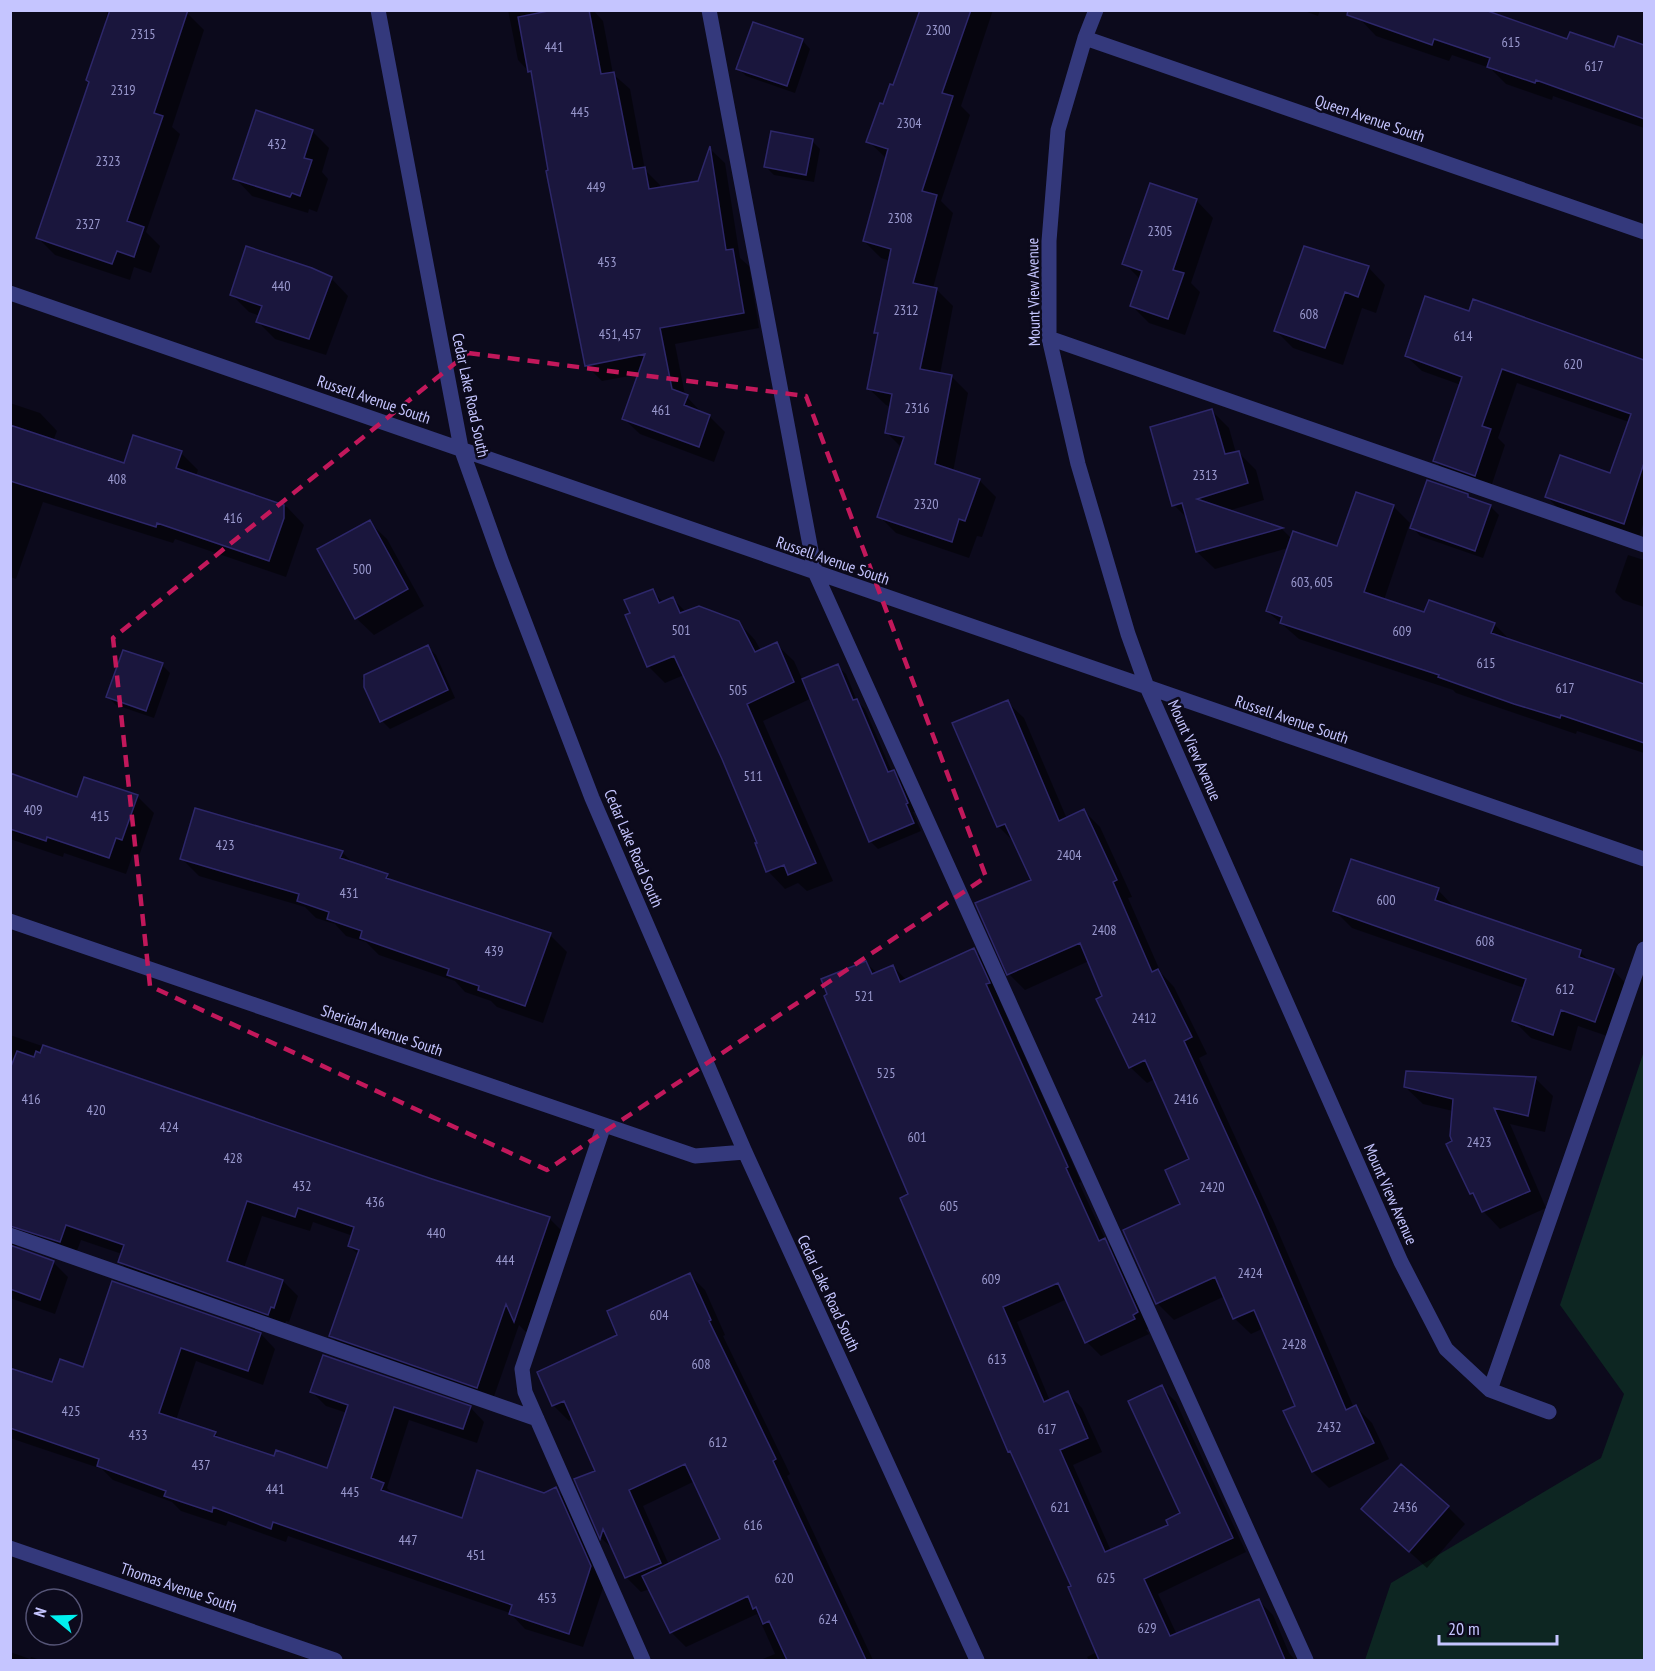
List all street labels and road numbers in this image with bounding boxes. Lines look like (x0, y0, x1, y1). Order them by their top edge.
street label: Queen Avenue South (1312, 90, 1428, 146)
street label: Mount View Avenue (1022, 238, 1044, 346)
street label: Cedar Lake Road South (448, 331, 494, 459)
street label: Russell Avenue South (315, 370, 433, 428)
street label: Russell Avenue South (774, 531, 892, 589)
street label: Russell Avenue South (1233, 690, 1351, 748)
street label: Mount View Avenue (1164, 696, 1226, 804)
street label: Cedar Lake Road South (600, 786, 668, 910)
street label: Sheridan Avenue South (318, 1000, 446, 1060)
street label: Mount View Avenue (1360, 1140, 1422, 1248)
street label: Cedar Lake Road South (793, 1232, 865, 1354)
street label: Thomas Avenue South (118, 1558, 240, 1616)

